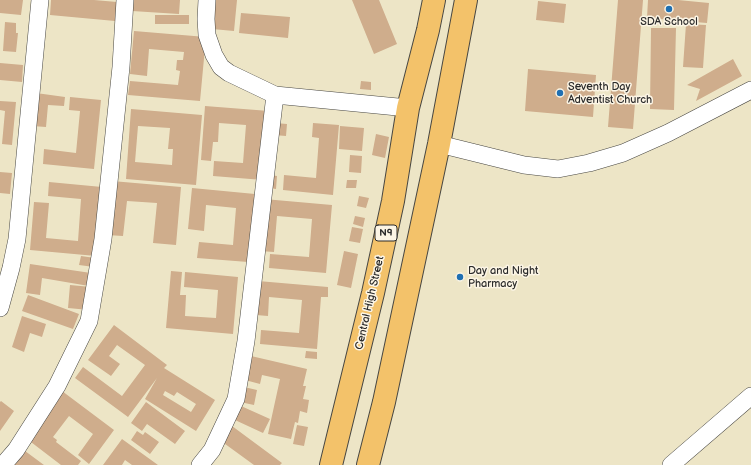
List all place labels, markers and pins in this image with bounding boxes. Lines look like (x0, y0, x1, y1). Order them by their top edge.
marker: SDA School (664, 4, 674, 14)
place label: SDA School (640, 15, 698, 29)
place label: Seventh Day Adventist Church (568, 80, 652, 106)
marker: Seventh Day Adventist Church (555, 88, 565, 98)
place label: Day and Night Pharmacy (468, 264, 538, 290)
marker: Day and Night Pharmacy (455, 272, 465, 282)

